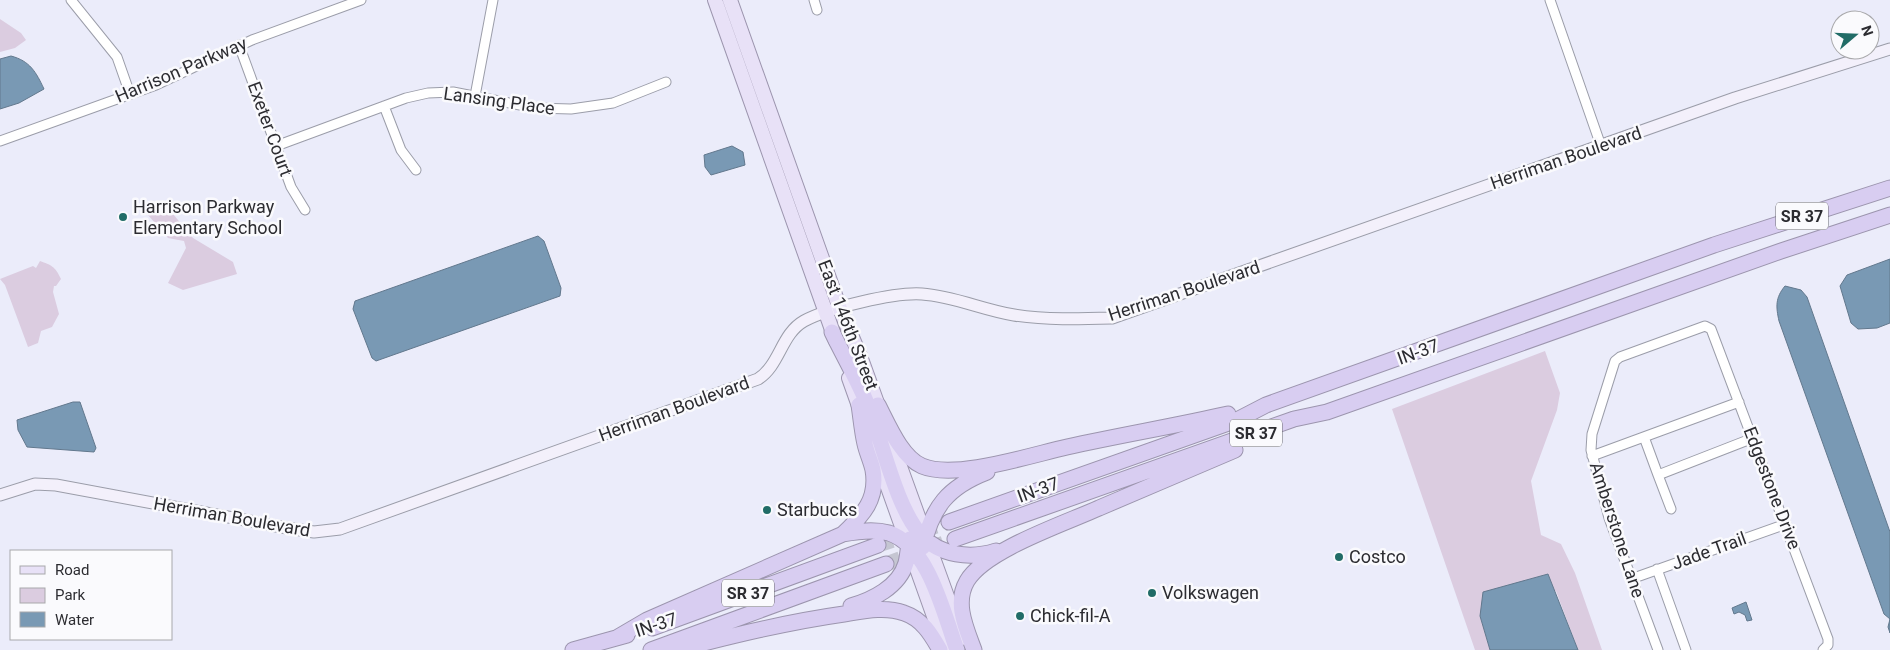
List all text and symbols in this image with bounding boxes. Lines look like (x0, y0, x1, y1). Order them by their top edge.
north arrow (1830, 10, 1880, 60)
text: N (1858, 23, 1876, 38)
street label: Harrison Parkway (112, 32, 250, 107)
street label: Exeter Court (244, 79, 297, 179)
street label: Lansing Place (442, 82, 556, 119)
street label: Herriman Boulevard (1487, 122, 1644, 193)
place label: Harrison Parkway Elementary School (133, 196, 282, 238)
road number: SR 37 (1776, 202, 1828, 230)
marker: Harrison Parkway Elementary School (117, 211, 129, 223)
street label: Herriman Boulevard (1105, 256, 1263, 325)
street label: East 146th Street (814, 257, 883, 393)
street label: IN-37 (1394, 334, 1442, 369)
street label: Herriman Boulevard (596, 372, 752, 446)
road number: SR 37 (1230, 419, 1282, 446)
street label: Edgestone Drive (1739, 424, 1805, 552)
street label: Amberstone Lane (1586, 459, 1649, 600)
street label: IN-37 (1014, 472, 1062, 507)
street label: Herriman Boulevard (152, 492, 312, 541)
place label: Starbucks (777, 499, 857, 520)
marker: Starbucks (761, 504, 773, 516)
street label: Jade Trail (1669, 527, 1749, 574)
place label: Costco (1349, 546, 1406, 567)
legend (10, 550, 172, 640)
marker: Costco (1333, 551, 1345, 563)
text: Road (55, 561, 89, 579)
road number: SR 37 (722, 580, 774, 606)
place label: Volkswagen (1162, 582, 1259, 603)
text: Park (55, 586, 86, 604)
marker: Volkswagen (1146, 587, 1158, 599)
place label: Chick-fil-A (1030, 605, 1111, 626)
street label: IN-37 (632, 608, 680, 641)
marker: Chick-fil-A (1014, 610, 1026, 622)
text: Water (55, 611, 94, 629)

